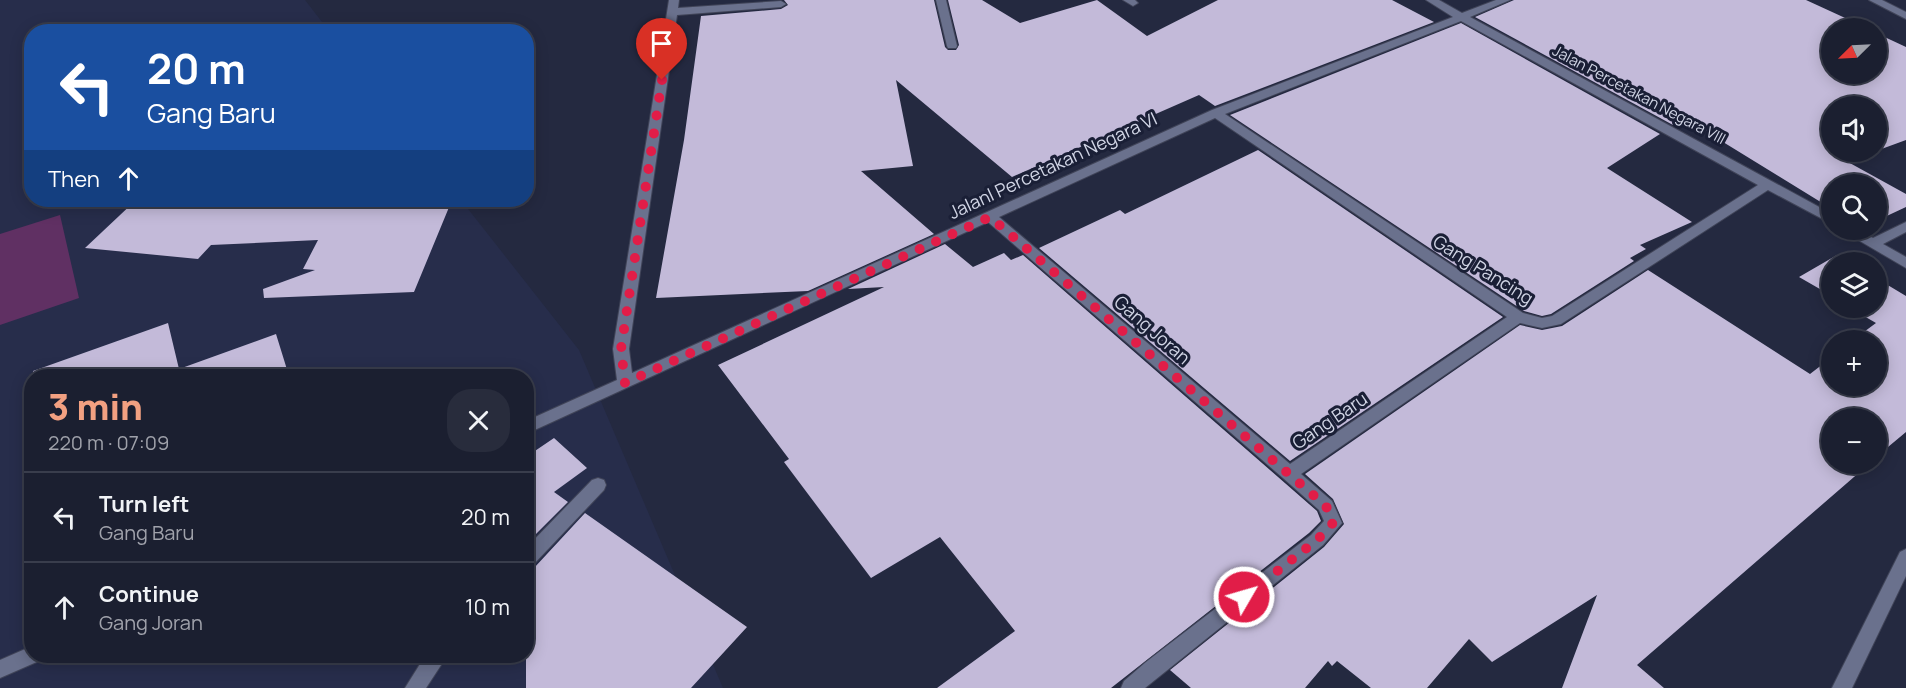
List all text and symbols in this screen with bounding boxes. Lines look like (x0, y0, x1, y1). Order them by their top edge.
pin (636, 18, 687, 80)
north arrow (1821, 18, 1887, 84)
map controls (1821, 18, 1887, 474)
icon: arrive (645, 27, 678, 60)
text: 20 m (147, 39, 246, 97)
street label: Jalan Percetakan Negara VIII (1549, 40, 1729, 149)
icon: left (48, 48, 126, 126)
text: Gang Baru (147, 94, 276, 131)
button: sound (1821, 96, 1887, 162)
street label: Jalanl Percetakan Negara VI (944, 106, 1161, 224)
icon: ahead (112, 162, 145, 195)
text: Then (48, 164, 100, 194)
button: search (1821, 174, 1887, 240)
street label: Gang Pancing (1429, 229, 1538, 310)
button: layers (1821, 252, 1887, 318)
street label: Gang Joran (1110, 290, 1196, 369)
button: + (1821, 330, 1887, 396)
text: 3 min (48, 382, 143, 431)
street label: Gang Baru (1287, 386, 1372, 454)
button: close (447, 389, 510, 452)
button: − (1821, 408, 1887, 474)
text: 220 m · 07:09 (48, 429, 169, 456)
text: Turn left (99, 489, 189, 519)
icon: left (48, 501, 81, 534)
text: 20 m (461, 502, 510, 532)
text: Gang Baru (99, 519, 194, 546)
position arrow (1212, 565, 1276, 629)
text: Continue (99, 579, 199, 609)
icon: ahead (48, 591, 81, 624)
text: 10 m (465, 592, 510, 622)
text: Gang Joran (99, 609, 203, 636)

